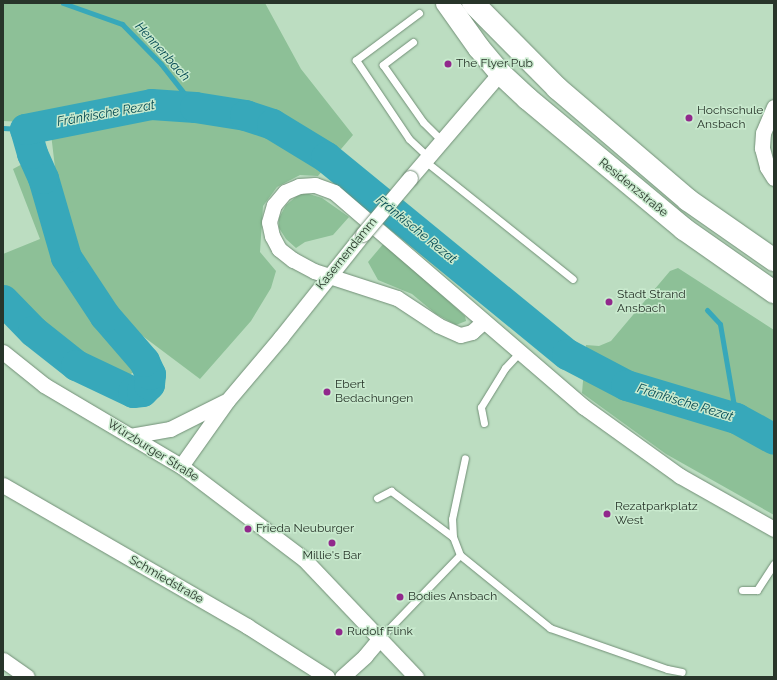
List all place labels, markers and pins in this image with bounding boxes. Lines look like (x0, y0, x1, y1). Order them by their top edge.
place label: The Flyer Pub (456, 57, 533, 71)
marker: The Flyer Pub (443, 59, 453, 69)
place label: Hochschule Ansbach (697, 104, 763, 132)
marker: Hochschule Ansbach (684, 113, 694, 123)
place label: Stadt Strand Ansbach (617, 288, 686, 316)
marker: Stadt Strand Ansbach (604, 297, 614, 307)
place label: Ebert Bedachungen (335, 378, 413, 406)
marker: Ebert Bedachungen (322, 387, 332, 397)
place label: Rezatparkplatz West (615, 500, 698, 528)
marker: Rezatparkplatz West (602, 509, 612, 519)
place label: Frieda Neuburger (256, 522, 354, 536)
marker: Frieda Neuburger (243, 524, 253, 534)
marker: Millie's Bar (327, 538, 337, 548)
place label: Millie's Bar (302, 549, 362, 563)
place label: Bodies Ansbach (408, 590, 498, 604)
marker: Bodies Ansbach (395, 592, 405, 602)
place label: Rudolf Flink (347, 625, 413, 639)
marker: Rudolf Flink (334, 627, 344, 637)

